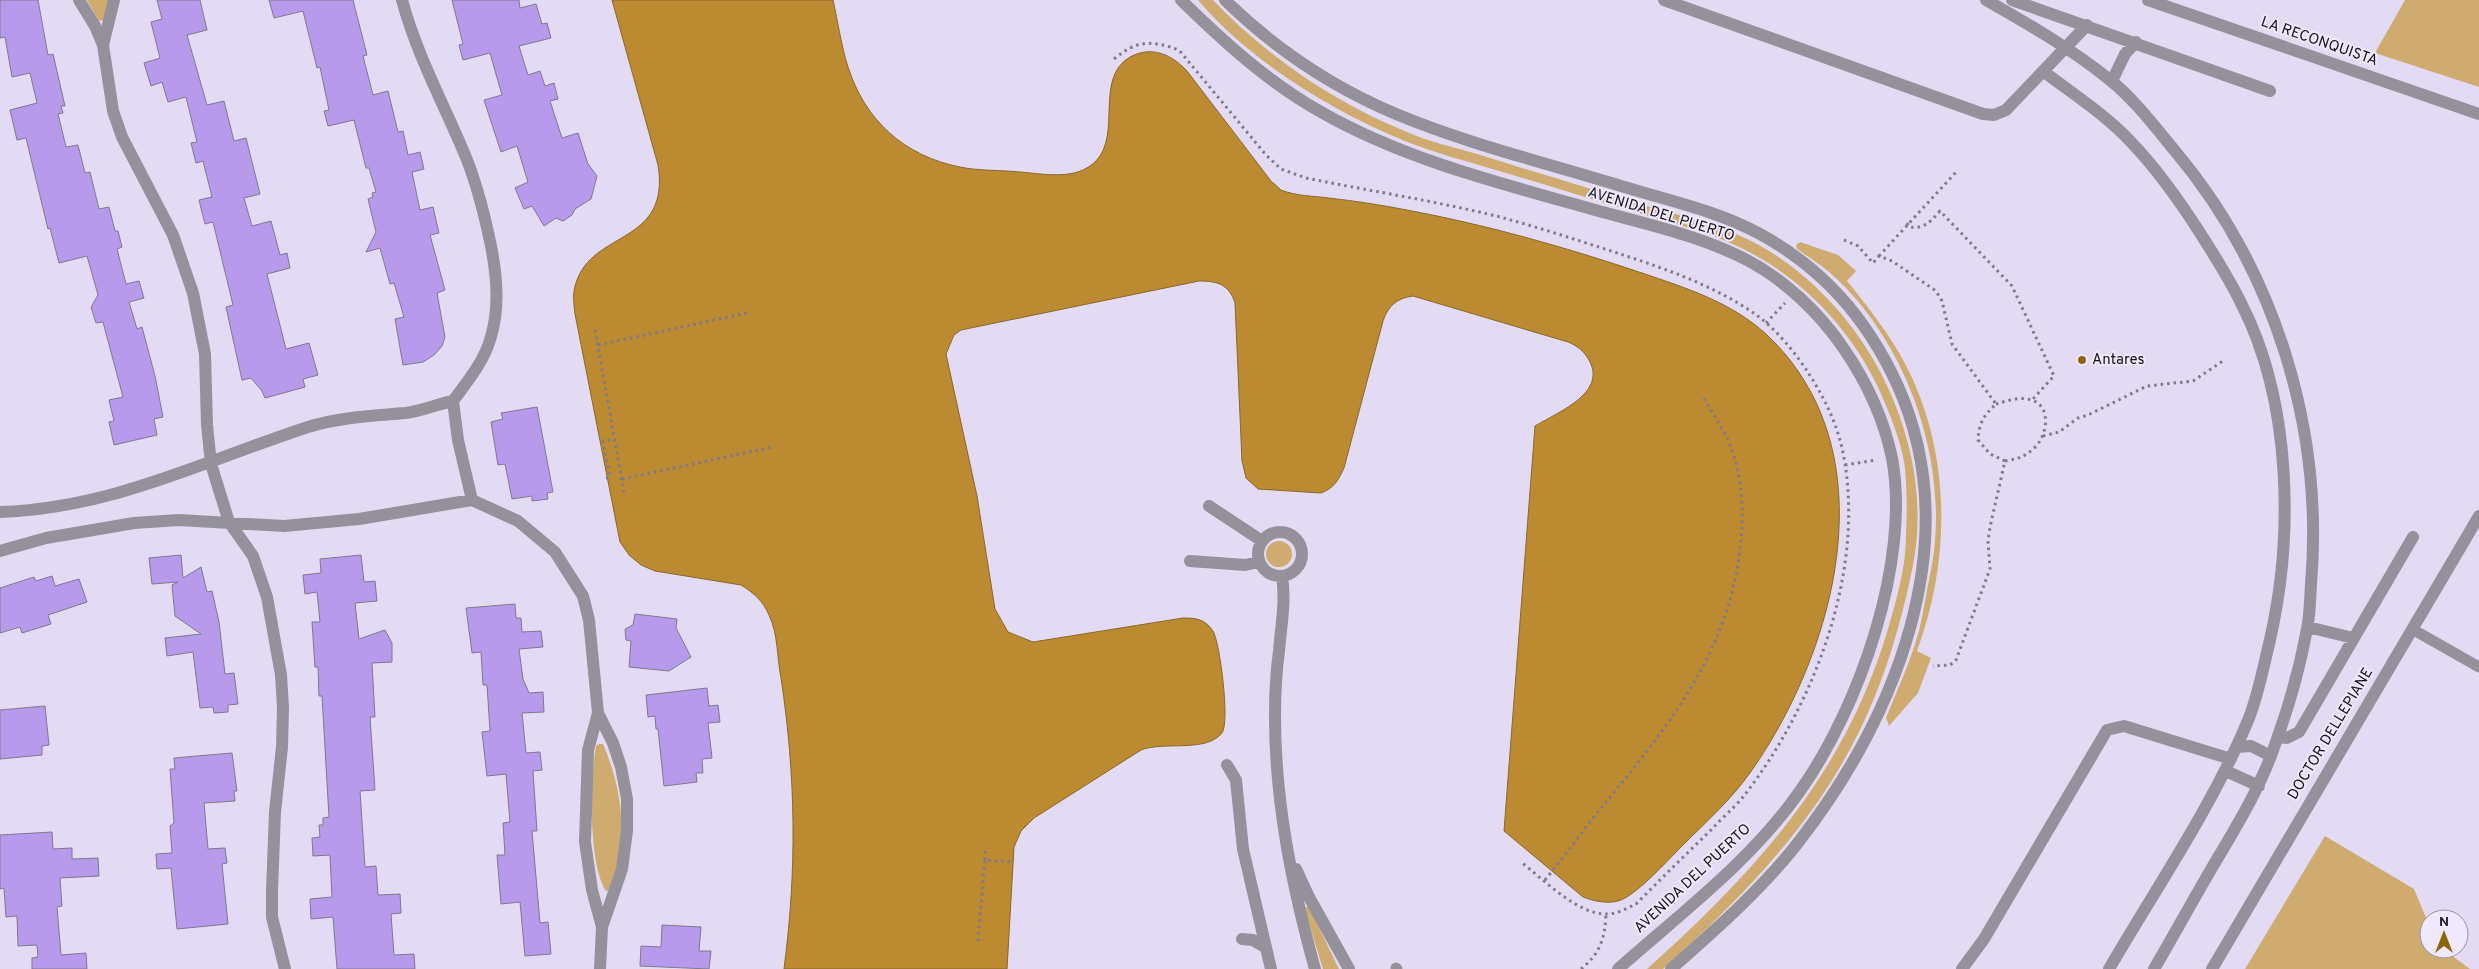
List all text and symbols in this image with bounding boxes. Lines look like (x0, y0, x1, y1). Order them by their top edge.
street label: LA RECONQUISTA (2258, 13, 2380, 71)
street label: AVENIDA DEL PUERTO (1585, 184, 1737, 246)
place label: Antares (2092, 351, 2144, 370)
marker: Antares (2076, 354, 2088, 366)
street label: DOCTOR DELLEPIANE (2284, 664, 2378, 803)
street label: AVENIDA DEL PUERTO (1631, 820, 1755, 938)
north arrow (2419, 909, 2469, 959)
text: N (2439, 914, 2449, 931)

